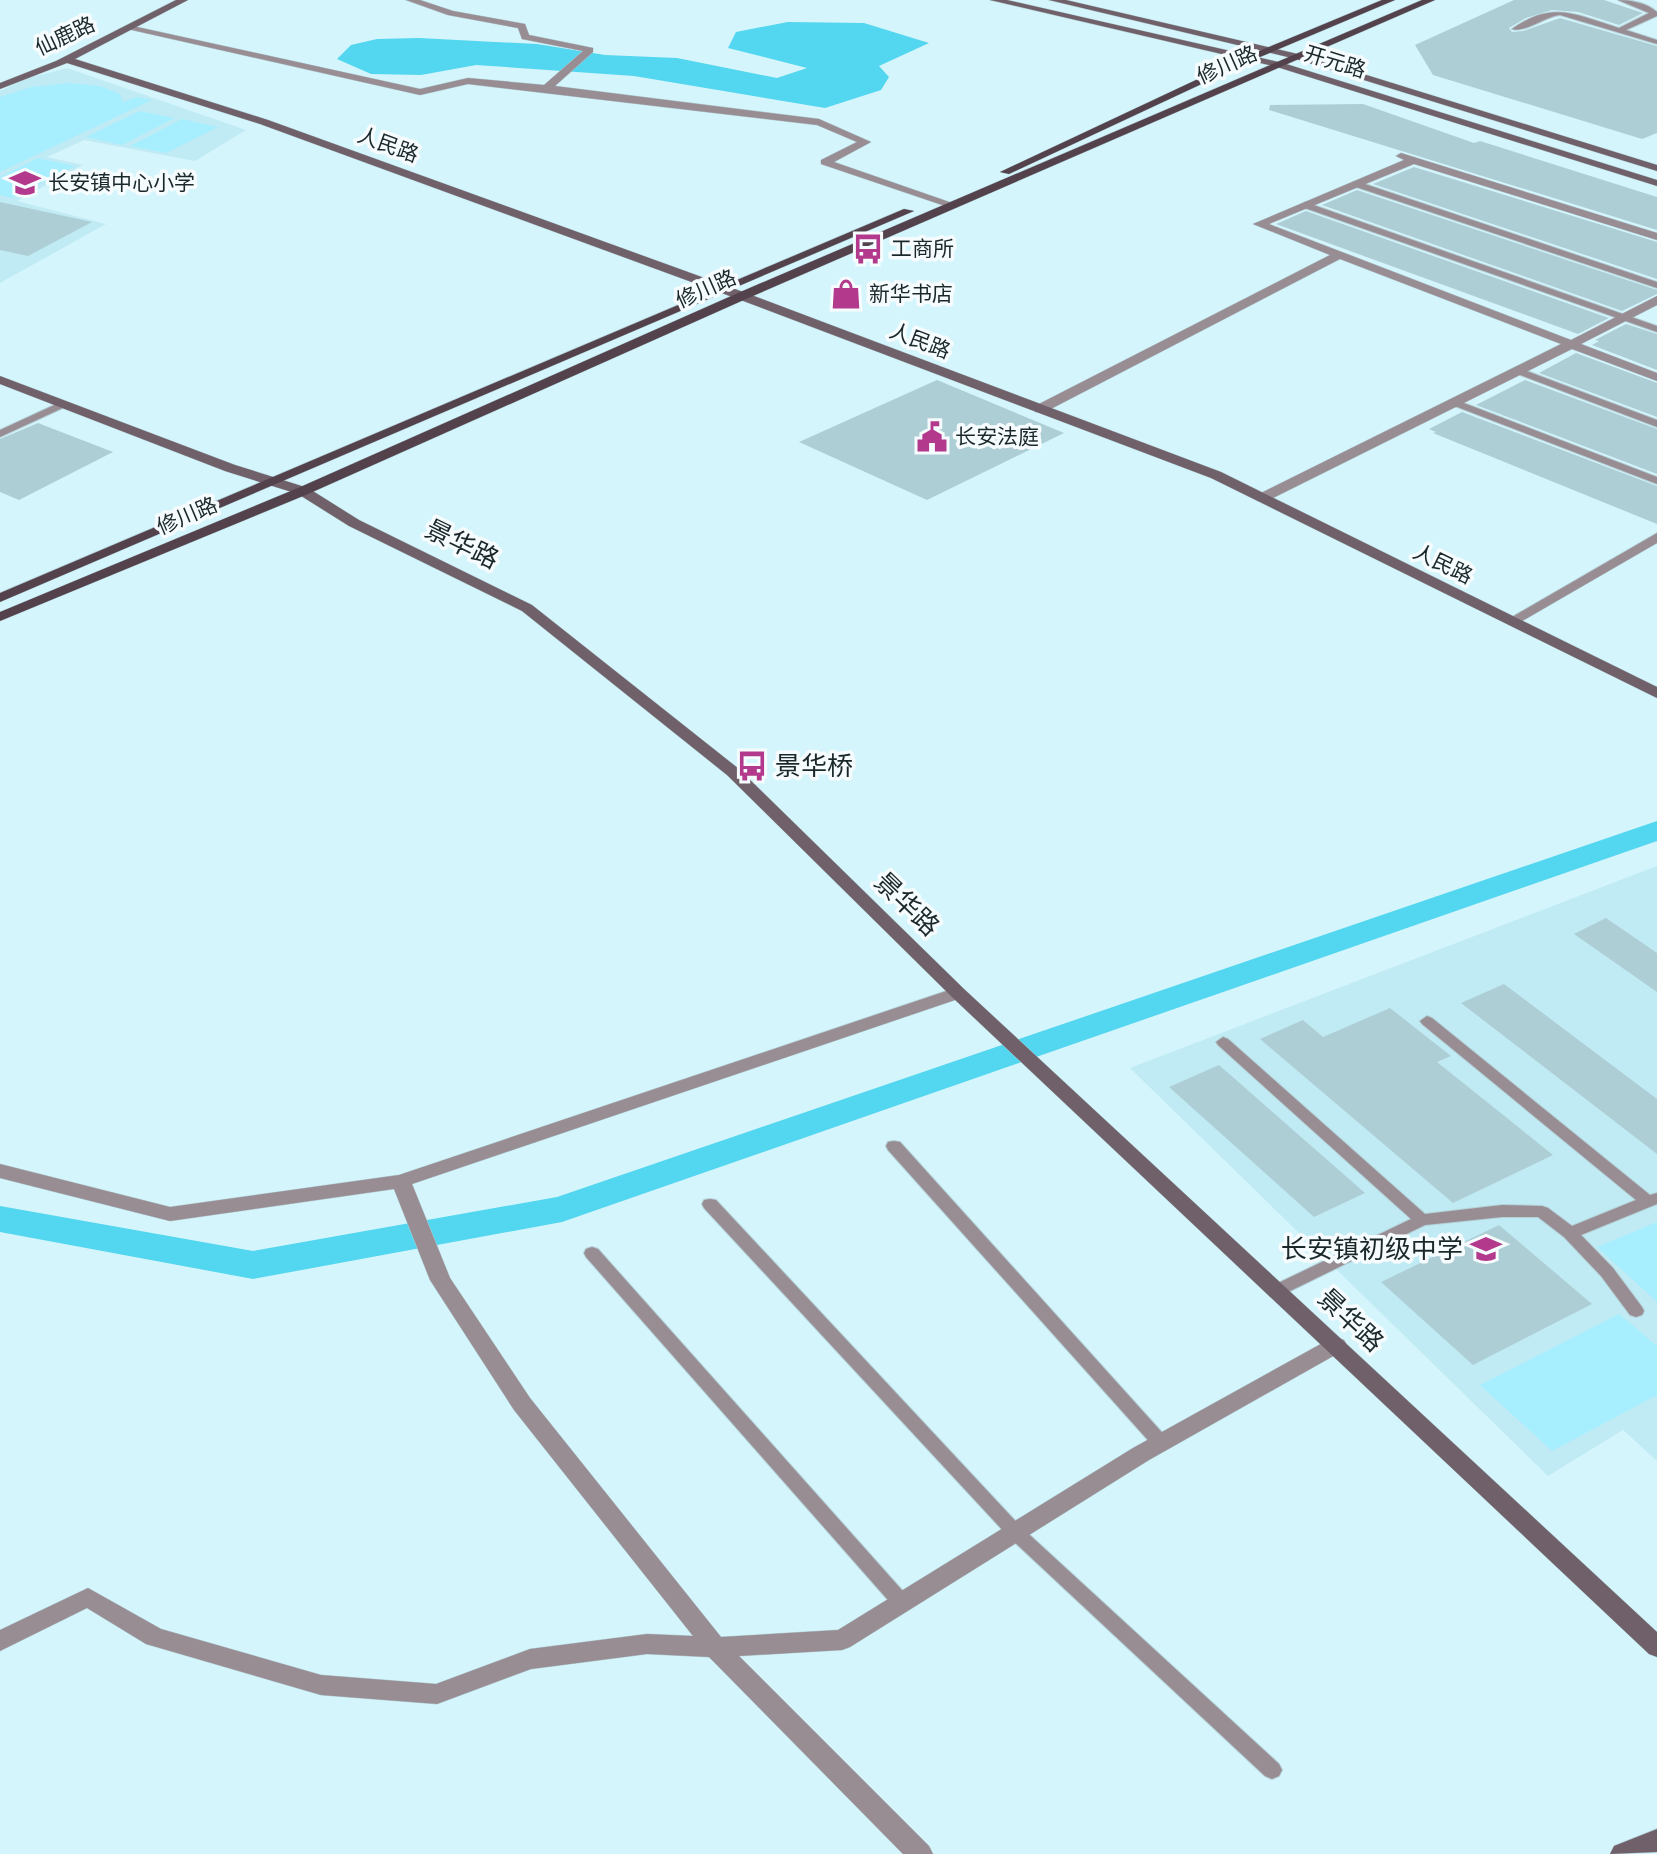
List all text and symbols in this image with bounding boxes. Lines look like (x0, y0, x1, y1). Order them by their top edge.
street label: 仙鹿路 (31, 10, 98, 59)
street label: 修川路 (1193, 39, 1260, 88)
street label: 开元路 (1302, 39, 1369, 82)
street label: 人民路 (355, 121, 422, 166)
school or university icon: 长安镇中心小学 (8, 166, 42, 200)
place label: 长安镇中心小学 (48, 169, 195, 194)
bus stop icon: 工商所 (851, 232, 885, 266)
place label: 工商所 (891, 235, 954, 260)
street label: 修川路 (672, 263, 739, 312)
shop icon: 新华书店 (829, 277, 863, 311)
place label: 新华书店 (869, 280, 953, 305)
street label: 人民路 (887, 317, 954, 363)
public building icon: 长安法庭 (915, 420, 949, 454)
place label: 长安法庭 (955, 423, 1039, 448)
street label: 修川路 (153, 491, 220, 538)
street label: 景华路 (421, 512, 505, 574)
street label: 人民路 (1410, 538, 1477, 588)
bus stop icon: 景华桥 (735, 749, 769, 783)
place label: 景华桥 (775, 749, 853, 780)
street label: 景华路 (869, 865, 947, 941)
place label: 长安镇初级中学 (1281, 1232, 1463, 1263)
school or university icon: 长安镇初级中学 (1469, 1232, 1503, 1266)
street label: 景华路 (1313, 1281, 1391, 1357)

